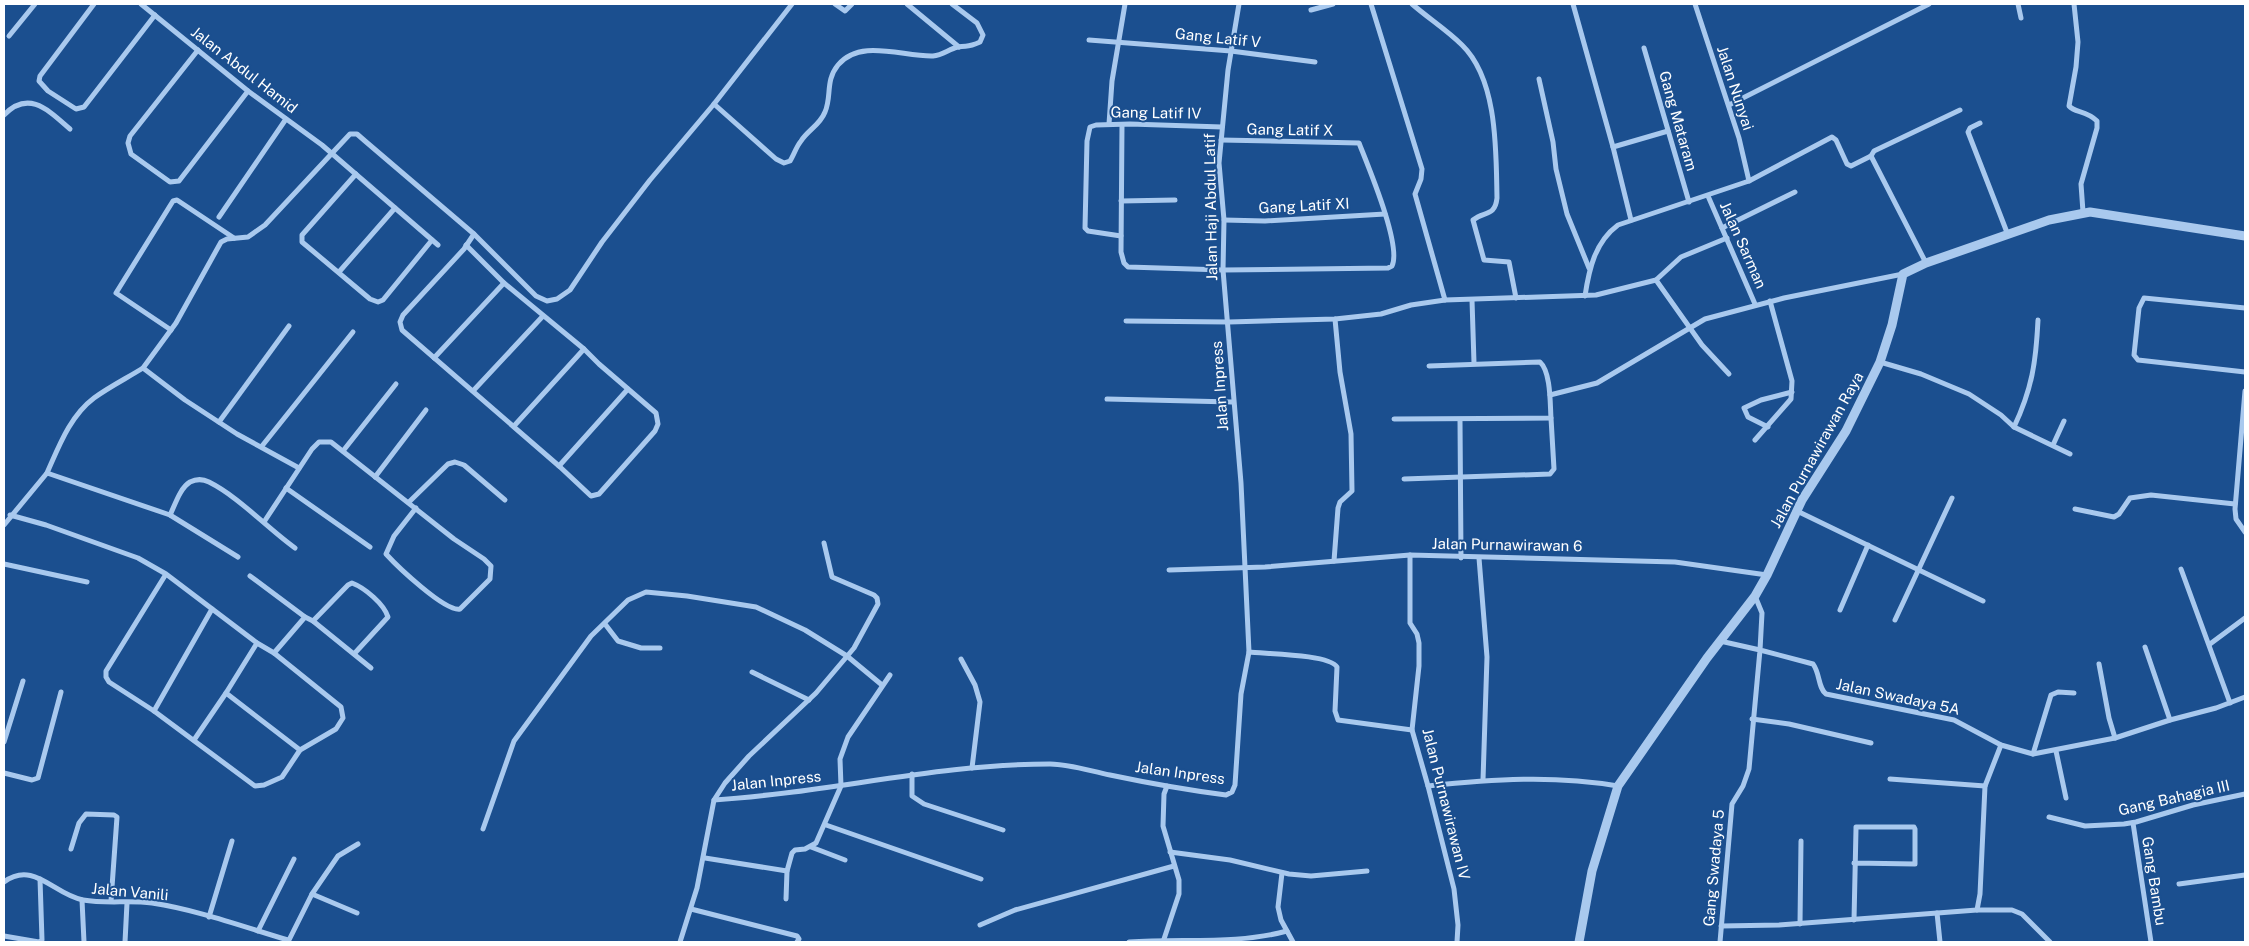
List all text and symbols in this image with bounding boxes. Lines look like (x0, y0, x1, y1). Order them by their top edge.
street label: Jalan Abdul Hamid (188, 23, 301, 116)
street label: Gang Latif V (1174, 25, 1262, 50)
street label: Jalan Nunyai (1714, 44, 1757, 132)
street label: Gang Mataram (1656, 69, 1701, 173)
street label: Gang Latif IV (1110, 103, 1202, 122)
street label: Gang Latif X (1246, 120, 1334, 139)
street label: Jalan Haji Abdul Latif (1201, 133, 1220, 281)
street label: Gang Latif XI (1258, 195, 1350, 216)
street label: Jalan Sarman (1717, 199, 1770, 291)
street label: Jalan Inpress (1208, 340, 1231, 432)
street label: Jalan Purnawirawan Raya (1767, 369, 1867, 531)
street label: Jalan Purnawirawan 6 (1432, 535, 1582, 554)
street label: Jalan Swadaya 5A (1835, 675, 1962, 718)
street label: Jalan Purnawirawan IV (1419, 726, 1474, 881)
street label: Jalan Inpress (1134, 758, 1226, 787)
street label: Jalan Inpress (730, 767, 822, 794)
street label: Gang Bahagia III (2116, 776, 2231, 819)
street label: Gang Swadaya 5 (1700, 809, 1727, 927)
street label: Gang Bambu (2139, 835, 2170, 927)
street label: Jalan Vanili (91, 880, 169, 903)

